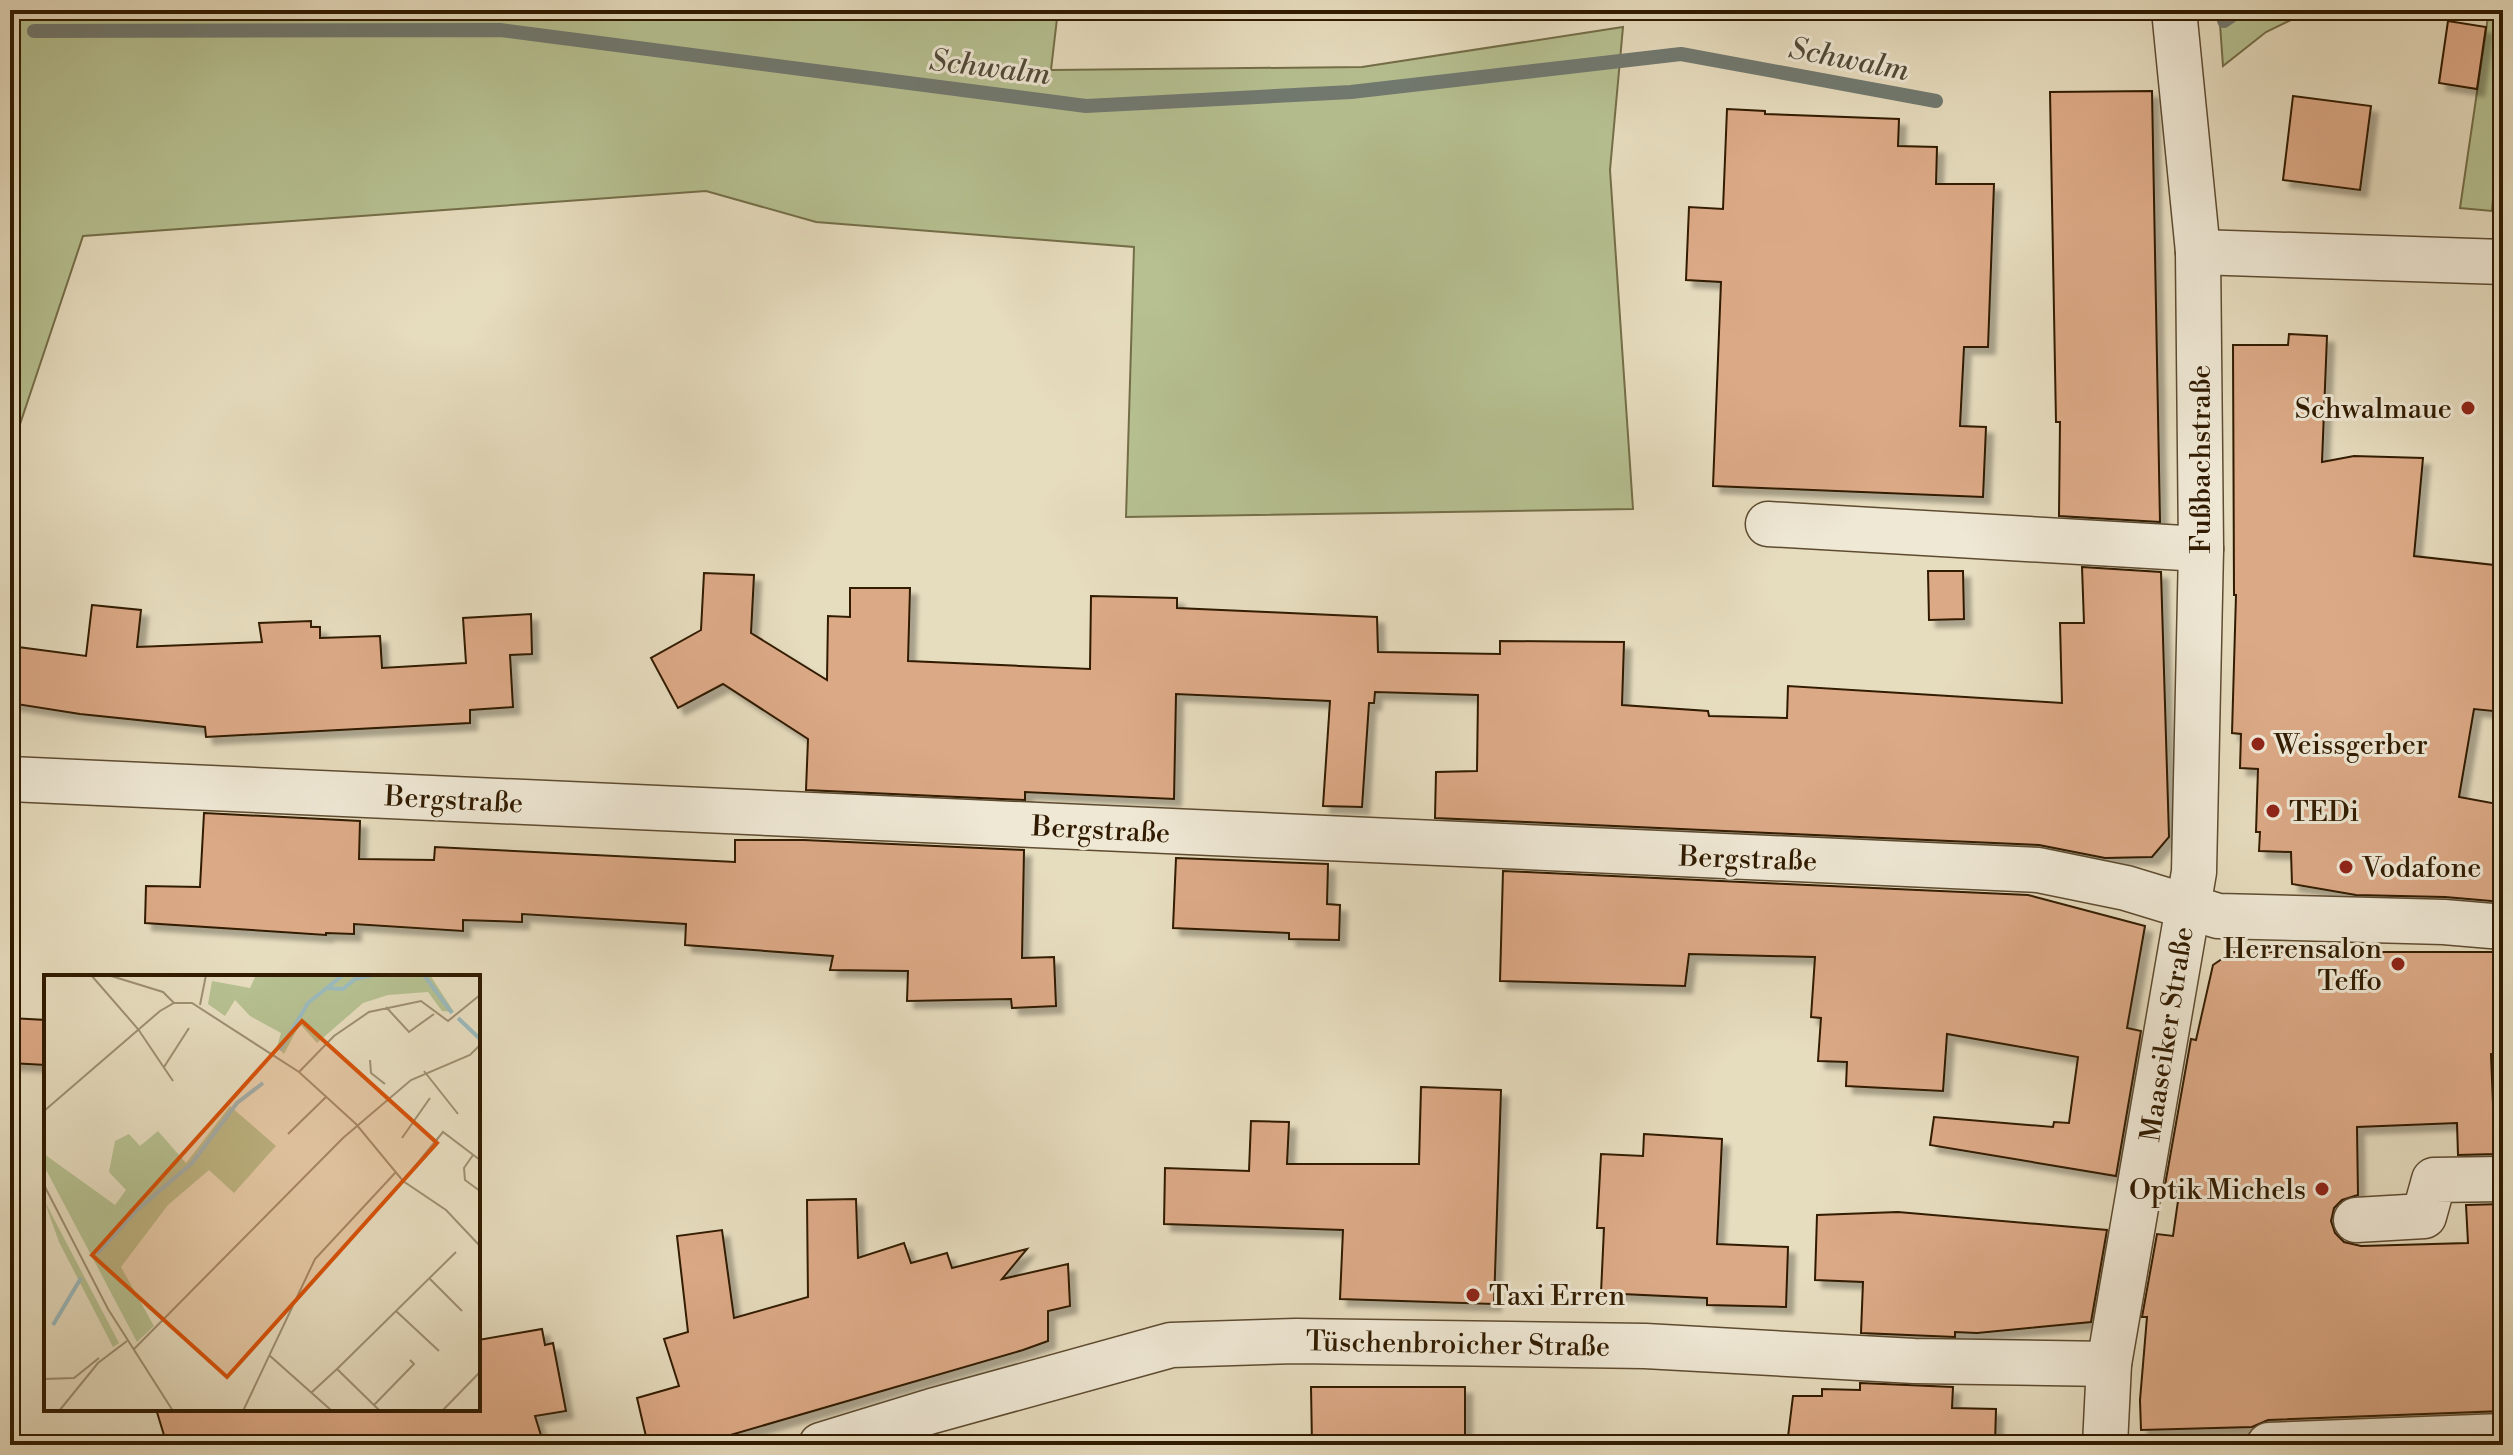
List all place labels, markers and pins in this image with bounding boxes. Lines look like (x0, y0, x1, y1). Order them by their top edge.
place label: Schwalmaue (2295, 392, 2452, 427)
marker: Schwalmaue (2459, 399, 2477, 417)
place label: Weissgerber (2273, 728, 2428, 763)
marker: Weissgerber (2249, 735, 2267, 753)
place label: TEDi (2289, 795, 2359, 830)
marker: TEDi (2264, 802, 2282, 820)
place label: Vodafone (2361, 851, 2481, 886)
marker: Vodafone (2337, 858, 2355, 876)
place label: Herrensalon Teffo (2223, 932, 2382, 999)
marker: Herrensalon Teffo (2389, 955, 2407, 973)
place label: Optik Michels (2129, 1173, 2306, 1208)
marker: Optik Michels (2313, 1180, 2331, 1198)
place label: Taxi Erren (1489, 1279, 1625, 1314)
marker: Taxi Erren (1464, 1286, 1482, 1304)

